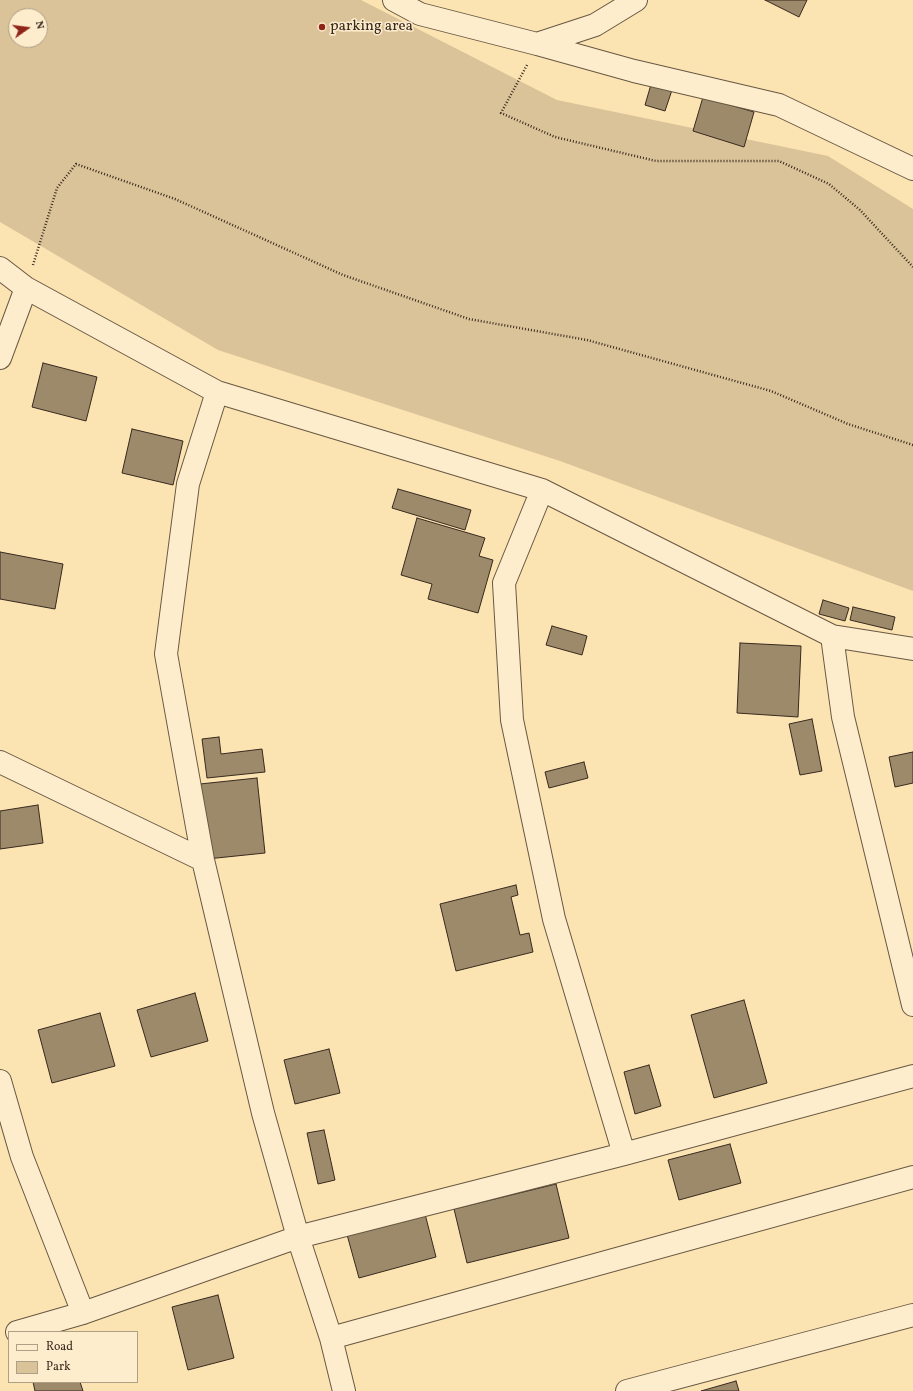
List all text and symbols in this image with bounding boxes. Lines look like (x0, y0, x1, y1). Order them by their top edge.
north arrow (8, 8, 48, 48)
place label: parking area (330, 18, 413, 36)
text: N (31, 20, 47, 31)
marker: parking area (317, 22, 327, 32)
legend (8, 1331, 138, 1383)
text: Road (46, 1339, 73, 1355)
text: Park (46, 1359, 71, 1375)

